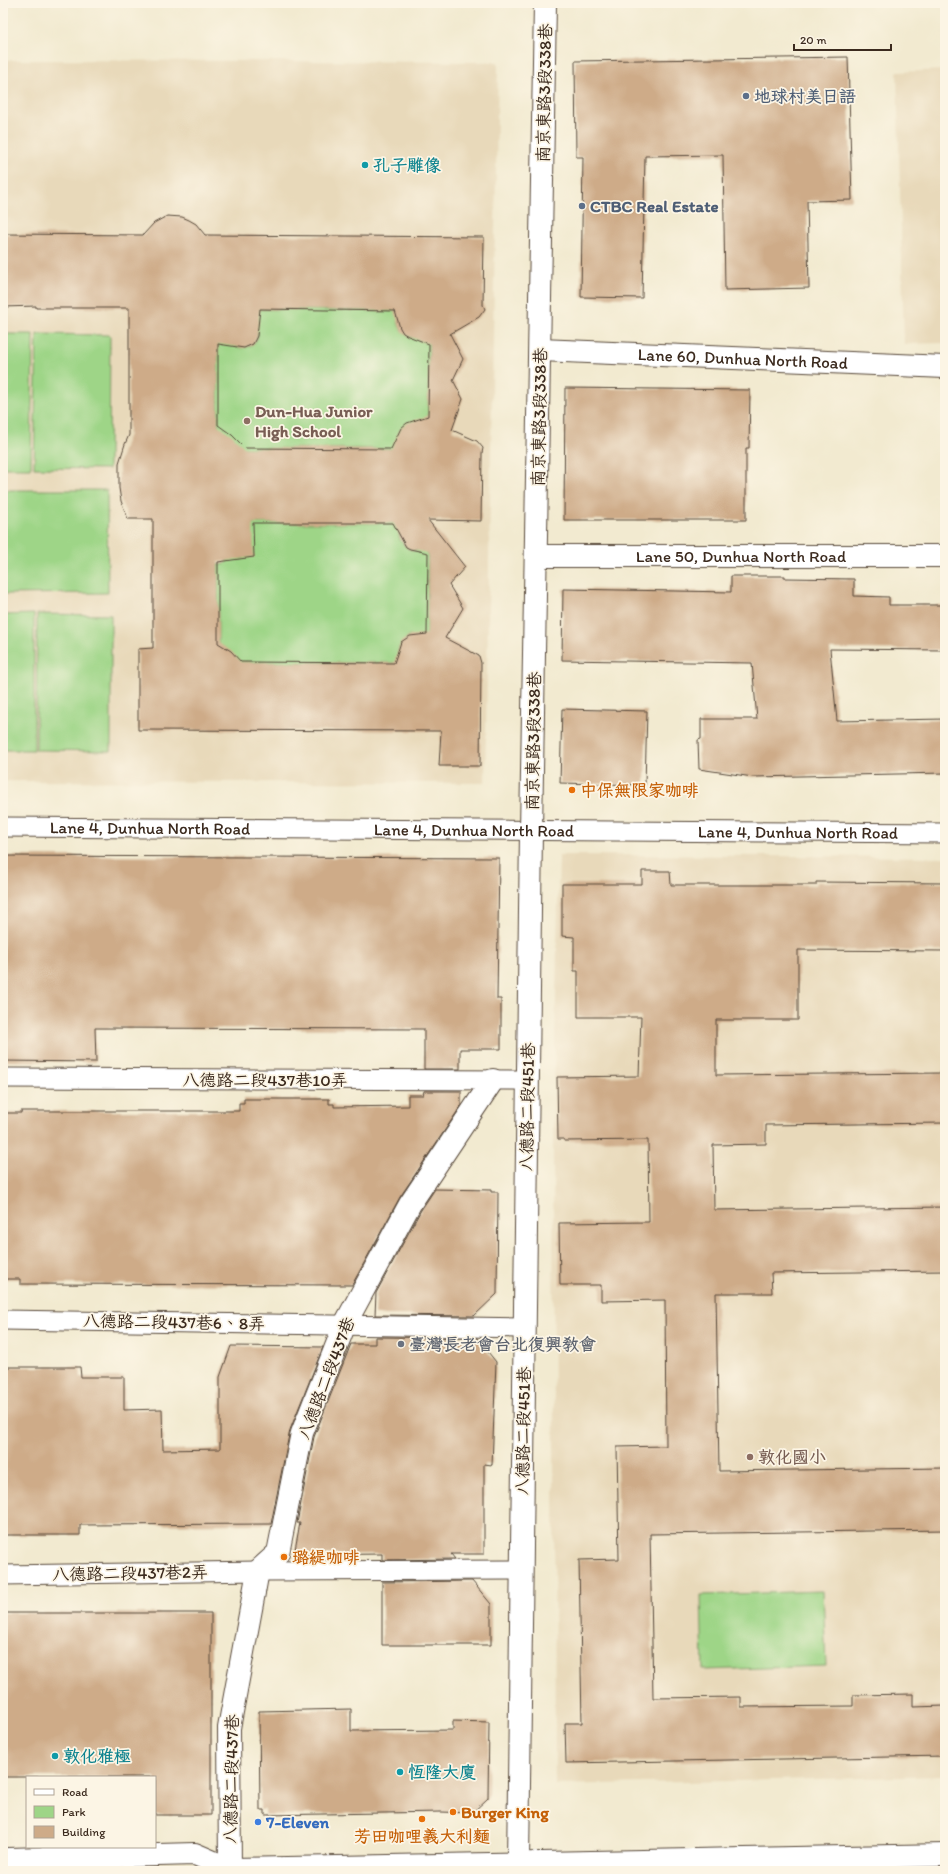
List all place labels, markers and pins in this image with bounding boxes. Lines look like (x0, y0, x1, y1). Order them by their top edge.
place label: 地球村美日語 (754, 86, 856, 106)
marker: 地球村美日語 (741, 91, 751, 101)
place label: 孔子雕像 (373, 155, 441, 175)
marker: 孔子雕像 (360, 160, 370, 170)
place label: CTBC Real Estate (590, 196, 719, 216)
marker: CTBC Real Estate (577, 201, 587, 211)
place label: Dun-Hua Junior High School (255, 401, 373, 442)
marker: Dun-Hua Junior High School (242, 416, 252, 426)
place label: 中保無限家咖啡 (580, 780, 699, 800)
marker: 中保無限家咖啡 (567, 785, 577, 795)
place label: 臺灣長老會台北復興教會 (409, 1334, 596, 1354)
marker: 臺灣長老會台北復興教會 (396, 1339, 406, 1349)
place label: 敦化國小 (758, 1447, 826, 1467)
marker: 敦化國小 (745, 1452, 755, 1462)
place label: 璐緹咖啡 (292, 1547, 360, 1567)
marker: 璐緹咖啡 (279, 1552, 289, 1562)
place label: 敦化雅極 (63, 1746, 131, 1766)
marker: 敦化雅極 (50, 1751, 60, 1761)
place label: 恆隆大廈 (408, 1762, 476, 1782)
marker: 恆隆大廈 (395, 1767, 405, 1777)
place label: Burger King (461, 1802, 549, 1823)
marker: Burger King (448, 1807, 458, 1817)
place label: 7-Eleven (265, 1812, 329, 1832)
marker: 芳田咖哩義大利麵 (417, 1814, 427, 1824)
marker: 7-Eleven (253, 1817, 263, 1827)
place label: 芳田咖哩義大利麵 (354, 1826, 490, 1846)

